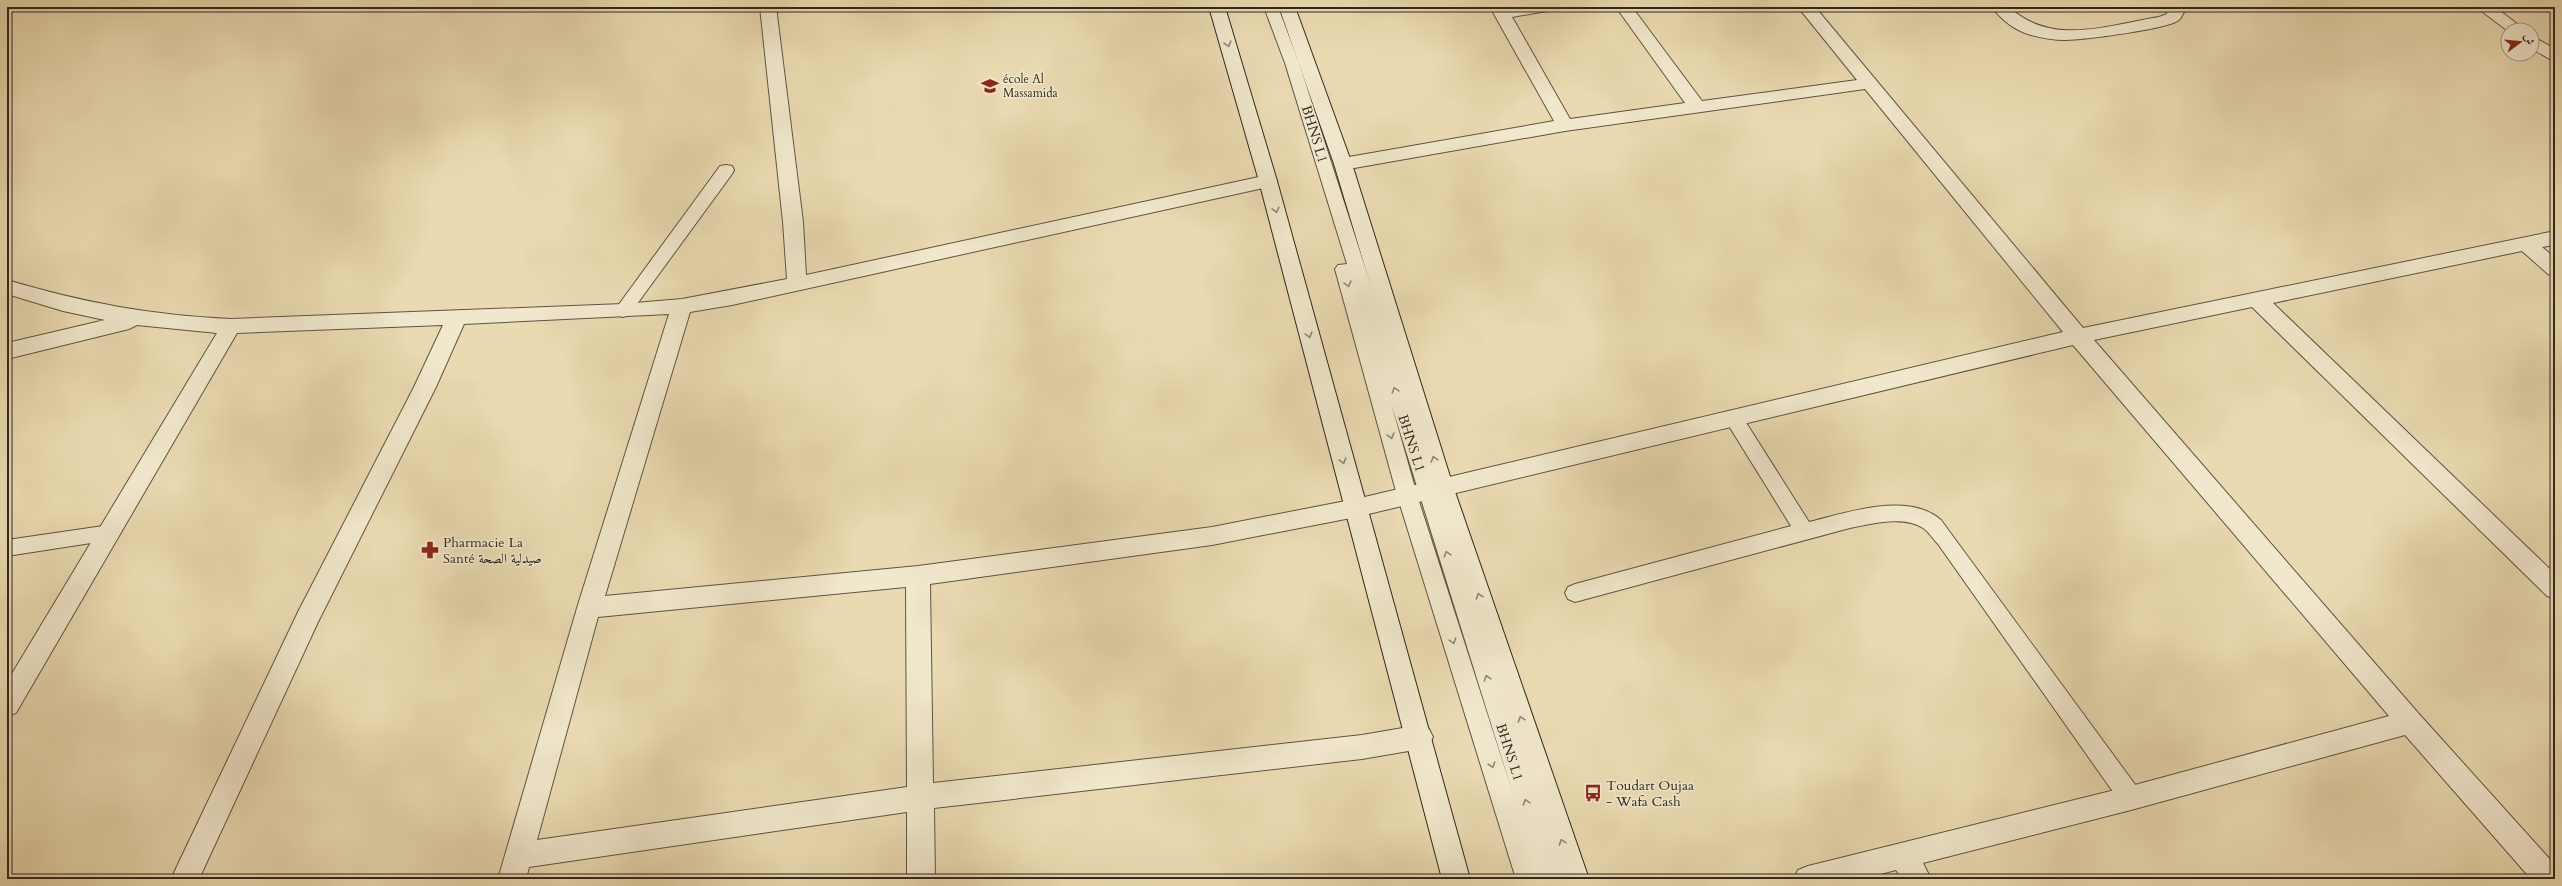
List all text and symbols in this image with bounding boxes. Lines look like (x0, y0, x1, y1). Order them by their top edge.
north arrow (2500, 22, 2540, 62)
text: ش (2520, 32, 2538, 47)
one-way arrow (1223, 41, 1232, 48)
place label: école Al Massamida (1003, 71, 1059, 101)
school or university icon: école Al Massamida (980, 76, 1000, 96)
street label: BHNS L1 (1297, 103, 1332, 165)
one-way arrow (1271, 206, 1280, 213)
one-way arrow (1343, 280, 1352, 287)
one-way arrow (1305, 332, 1313, 338)
one-way arrow (1391, 387, 1400, 394)
street label: BHNS L1 (1393, 412, 1430, 474)
one-way arrow (1386, 433, 1395, 440)
one-way arrow (1430, 456, 1439, 463)
one-way arrow (1338, 457, 1347, 464)
place label: Pharmacie La Santé صيدلية الصحة (443, 533, 542, 568)
pharmacy icon: Pharmacie La Santé صيدلية الصحة (420, 540, 440, 560)
one-way arrow (1443, 551, 1452, 558)
one-way arrow (1476, 592, 1484, 599)
one-way arrow (1448, 637, 1457, 644)
one-way arrow (1483, 675, 1491, 682)
one-way arrow (1517, 715, 1526, 722)
street label: BHNS L1 (1491, 721, 1528, 783)
one-way arrow (1488, 761, 1496, 768)
place label: Toudart Oujaa - Wafa Cash (1606, 776, 1694, 811)
bus stop icon: Toudart Oujaa - Wafa Cash (1583, 783, 1603, 803)
one-way arrow (1522, 799, 1531, 806)
one-way arrow (1559, 839, 1567, 846)

